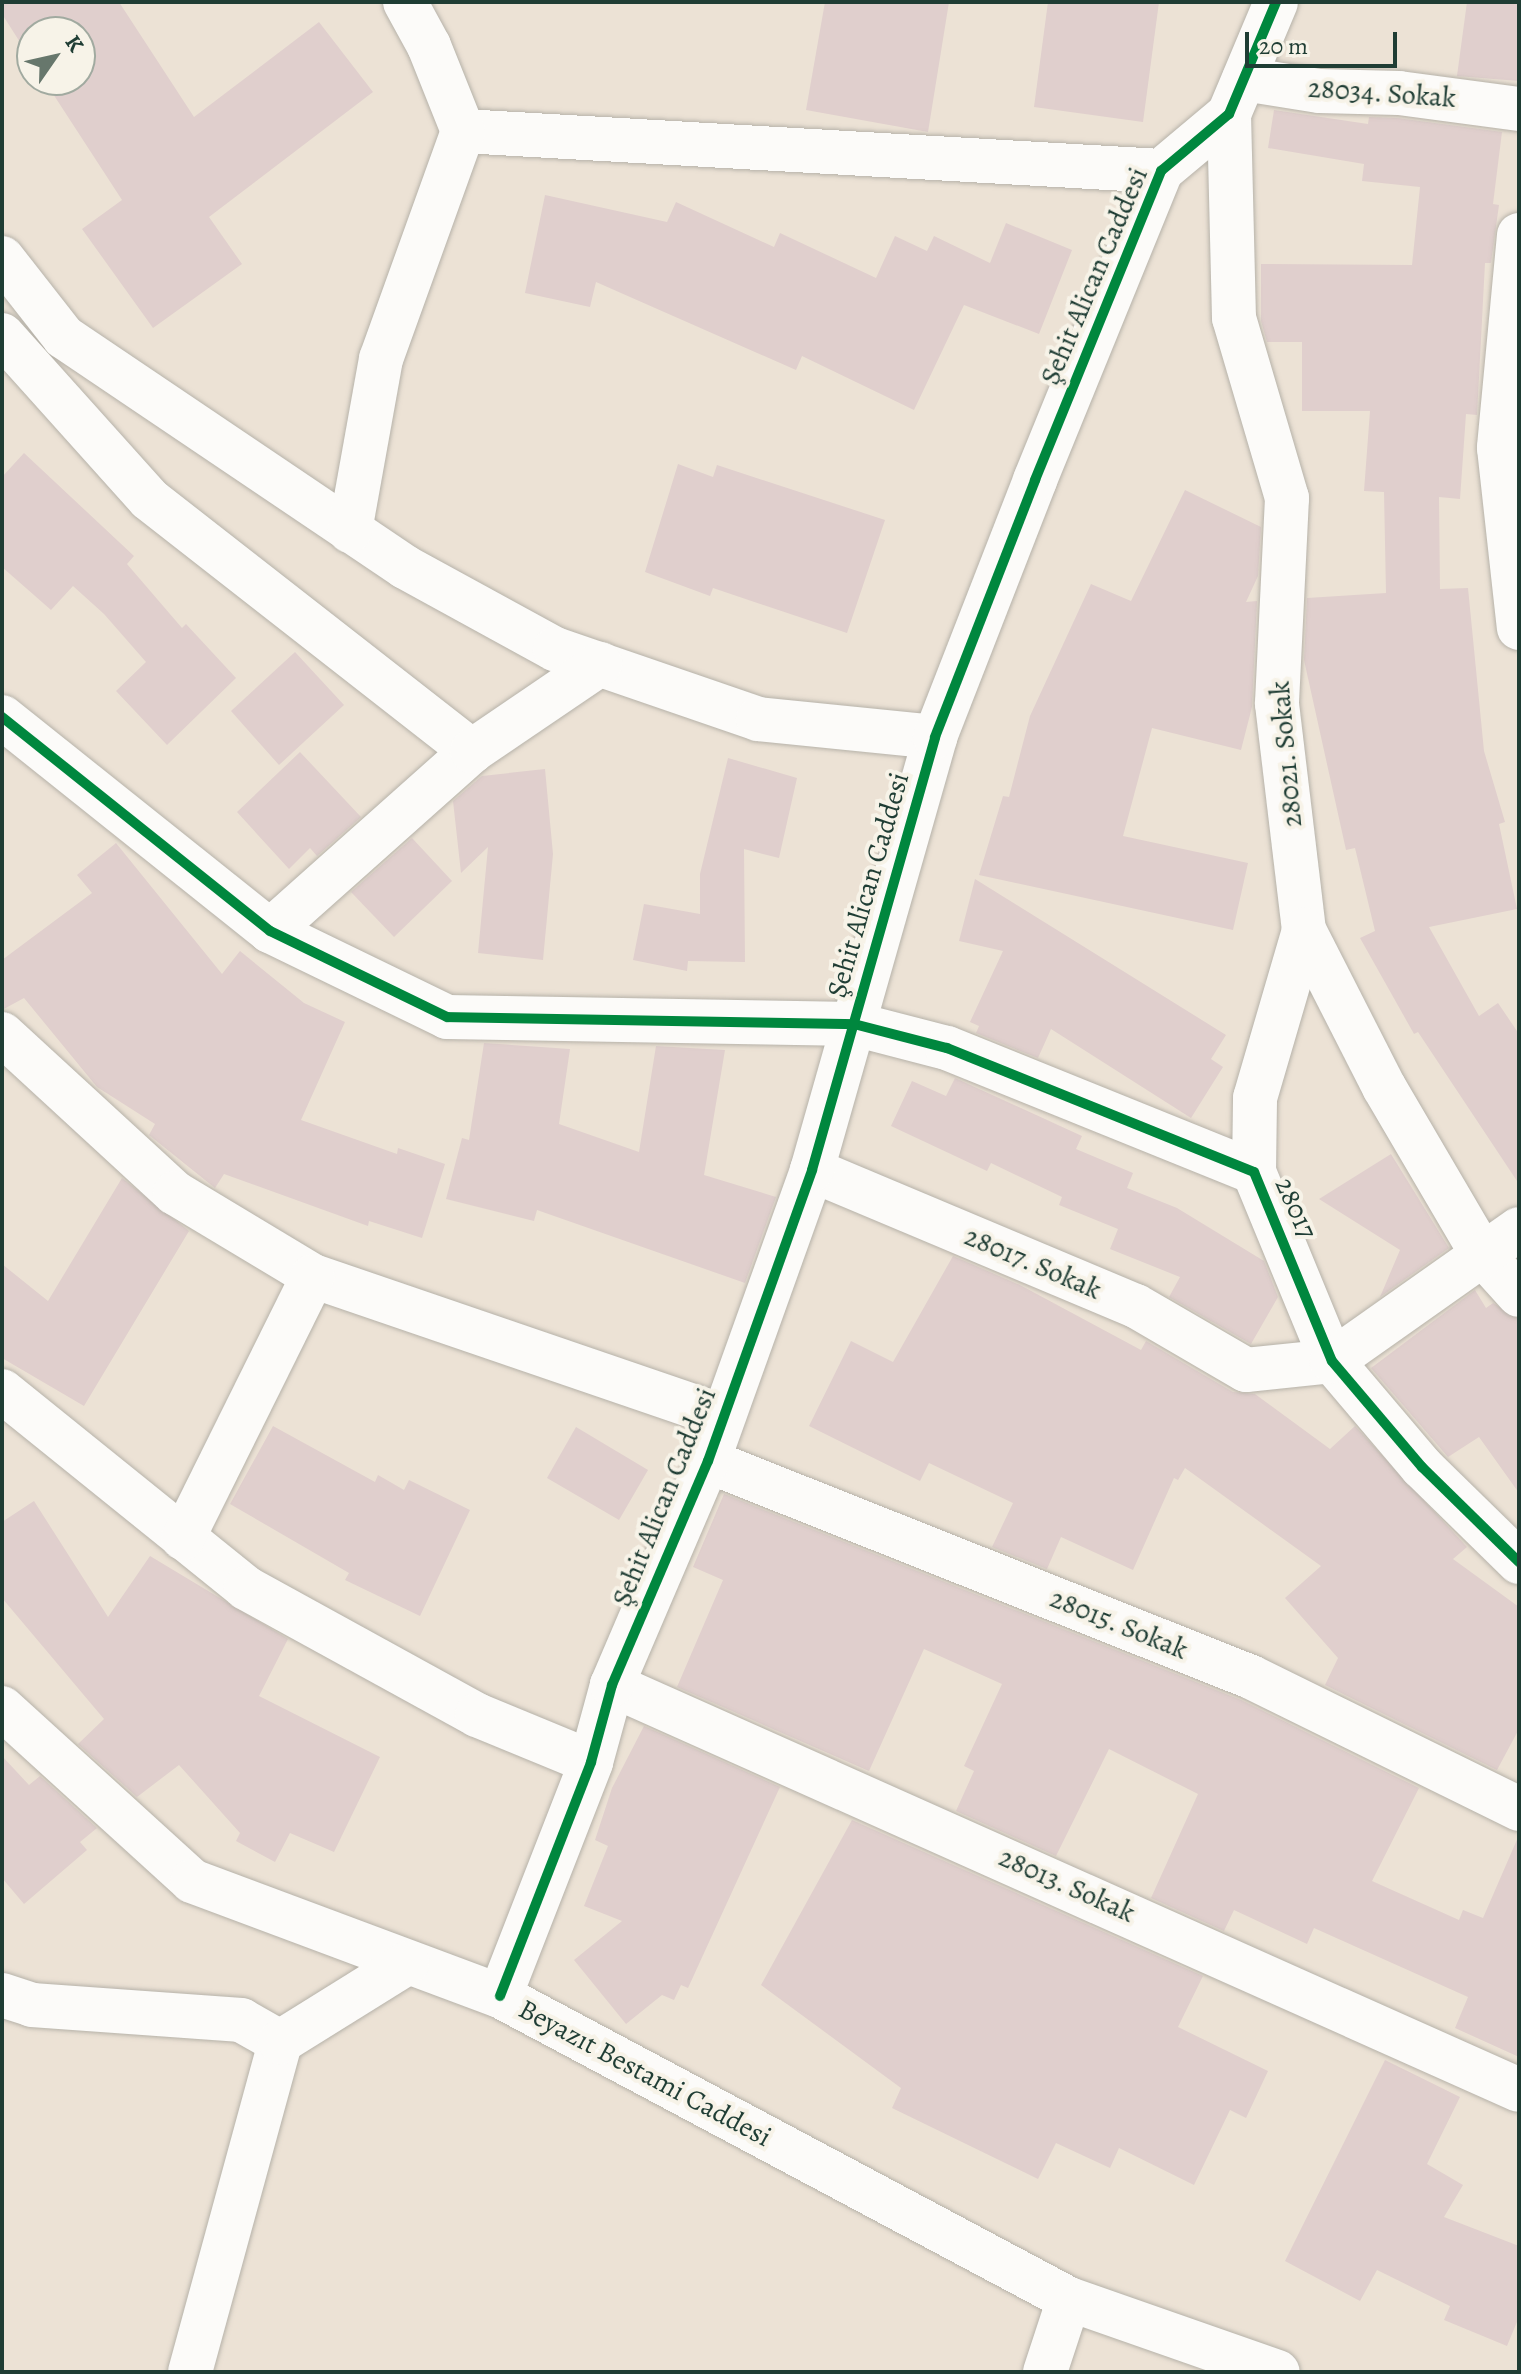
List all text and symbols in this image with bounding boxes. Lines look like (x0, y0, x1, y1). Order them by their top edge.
north arrow (16, 16, 96, 96)
scale bar (1249, 16, 1401, 66)
text: K (58, 29, 91, 58)
text: 20 m (1259, 30, 1308, 62)
street label: 28034. Sokak (1307, 71, 1457, 115)
street label: Şehit Alican Caddesi (1033, 162, 1155, 390)
street label: 28021. Sokak (1263, 679, 1309, 829)
street label: Şehit Alican Caddesi (820, 768, 916, 1002)
street label: 28017 (1268, 1172, 1324, 1244)
street label: 28017. Sokak (959, 1219, 1107, 1307)
street label: Şehit Alican Caddesi (605, 1383, 723, 1611)
street label: 28015. Sokak (1045, 1581, 1193, 1667)
street label: 28013. Sokak (994, 1840, 1140, 1930)
street label: Beyazıt Bestami Caddesi (513, 1992, 777, 2154)

